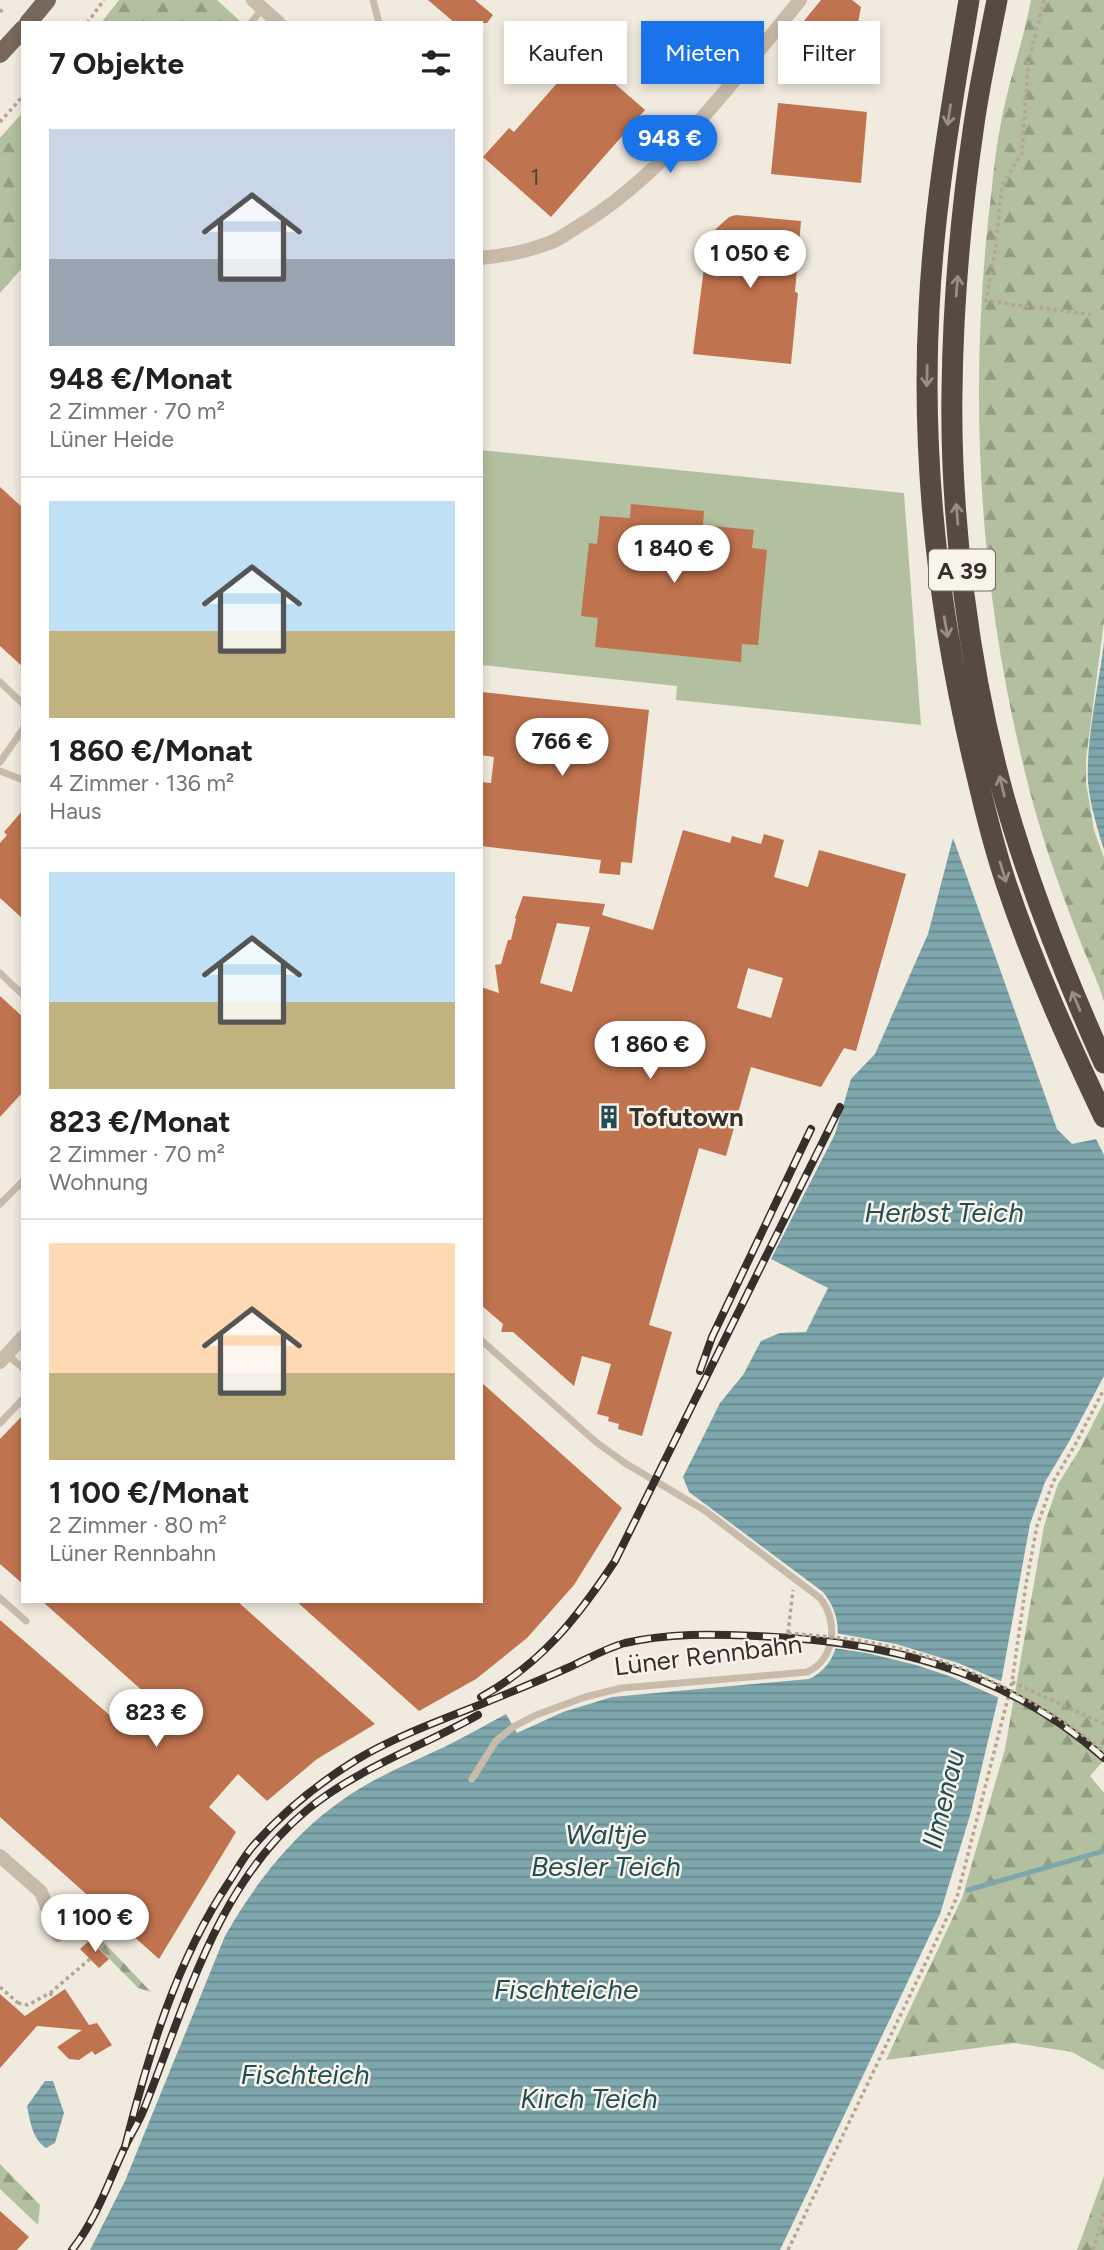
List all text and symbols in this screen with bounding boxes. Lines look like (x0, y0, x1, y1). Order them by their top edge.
chip: Kaufen (504, 21, 627, 84)
chip: Mieten (641, 21, 764, 84)
chip: Filter (778, 21, 880, 84)
icon: filters (417, 44, 455, 82)
text: 7 Objekte (49, 45, 184, 82)
one-way arrow (942, 104, 955, 126)
pin: 948 € (621, 116, 719, 175)
text: 948 € (638, 124, 702, 152)
house number: 1 (530, 163, 540, 191)
icon: home (189, 174, 315, 300)
pin: 1 050 € (685, 230, 815, 290)
text: 1 050 € (710, 239, 790, 267)
one-way arrow (951, 276, 964, 298)
text: 948 €/Monat (49, 360, 233, 397)
one-way arrow (920, 364, 934, 387)
text: 2 Zimmer · 70 m² (49, 397, 225, 425)
text: Lüner Heide (49, 425, 174, 453)
one-way arrow (950, 503, 963, 525)
pin: 1 840 € (609, 526, 739, 585)
text: 1 840 € (634, 534, 714, 562)
icon: home (189, 546, 315, 672)
road number: A 39 (929, 550, 995, 590)
one-way arrow (940, 615, 953, 638)
pin: 766 € (513, 718, 611, 778)
text: 766 € (532, 727, 592, 755)
text: 1 860 €/Monat (49, 732, 253, 769)
text: 4 Zimmer · 136 m² (49, 769, 234, 797)
one-way arrow (995, 775, 1008, 798)
text: Haus (49, 797, 102, 825)
one-way arrow (998, 861, 1011, 883)
icon: home (189, 917, 315, 1043)
one-way arrow (1069, 990, 1082, 1012)
pin: 1 860 € (585, 1021, 715, 1081)
text: 1 860 € (611, 1030, 689, 1058)
place label: Tofutown (629, 1101, 744, 1133)
text: 823 €/Monat (49, 1103, 231, 1140)
building icon: Tofutown (595, 1103, 623, 1131)
text: 2 Zimmer · 70 m² (49, 1140, 225, 1168)
text: Wohnung (49, 1168, 148, 1196)
water label: Herbst Teich (864, 1195, 1024, 1229)
icon: home (189, 1288, 315, 1414)
text: 1 100 €/Monat (49, 1474, 250, 1511)
text: 2 Zimmer · 80 m² (49, 1511, 227, 1539)
text: Lüner Rennbahn (49, 1539, 216, 1567)
street label: Lüner Rennbahn (612, 1628, 804, 1682)
pin: 823 € (107, 1690, 205, 1749)
text: 823 € (125, 1698, 187, 1726)
water label: Ilmenau (914, 1746, 972, 1852)
water label: Waltje Besler Teich (531, 1817, 681, 1883)
pin: 1 100 € (30, 1895, 160, 1954)
text: 1 100 € (57, 1903, 133, 1931)
water label: Fischteiche (494, 1972, 638, 2006)
water label: Fischteich (240, 2057, 370, 2091)
water label: Kirch Teich (520, 2081, 658, 2115)

